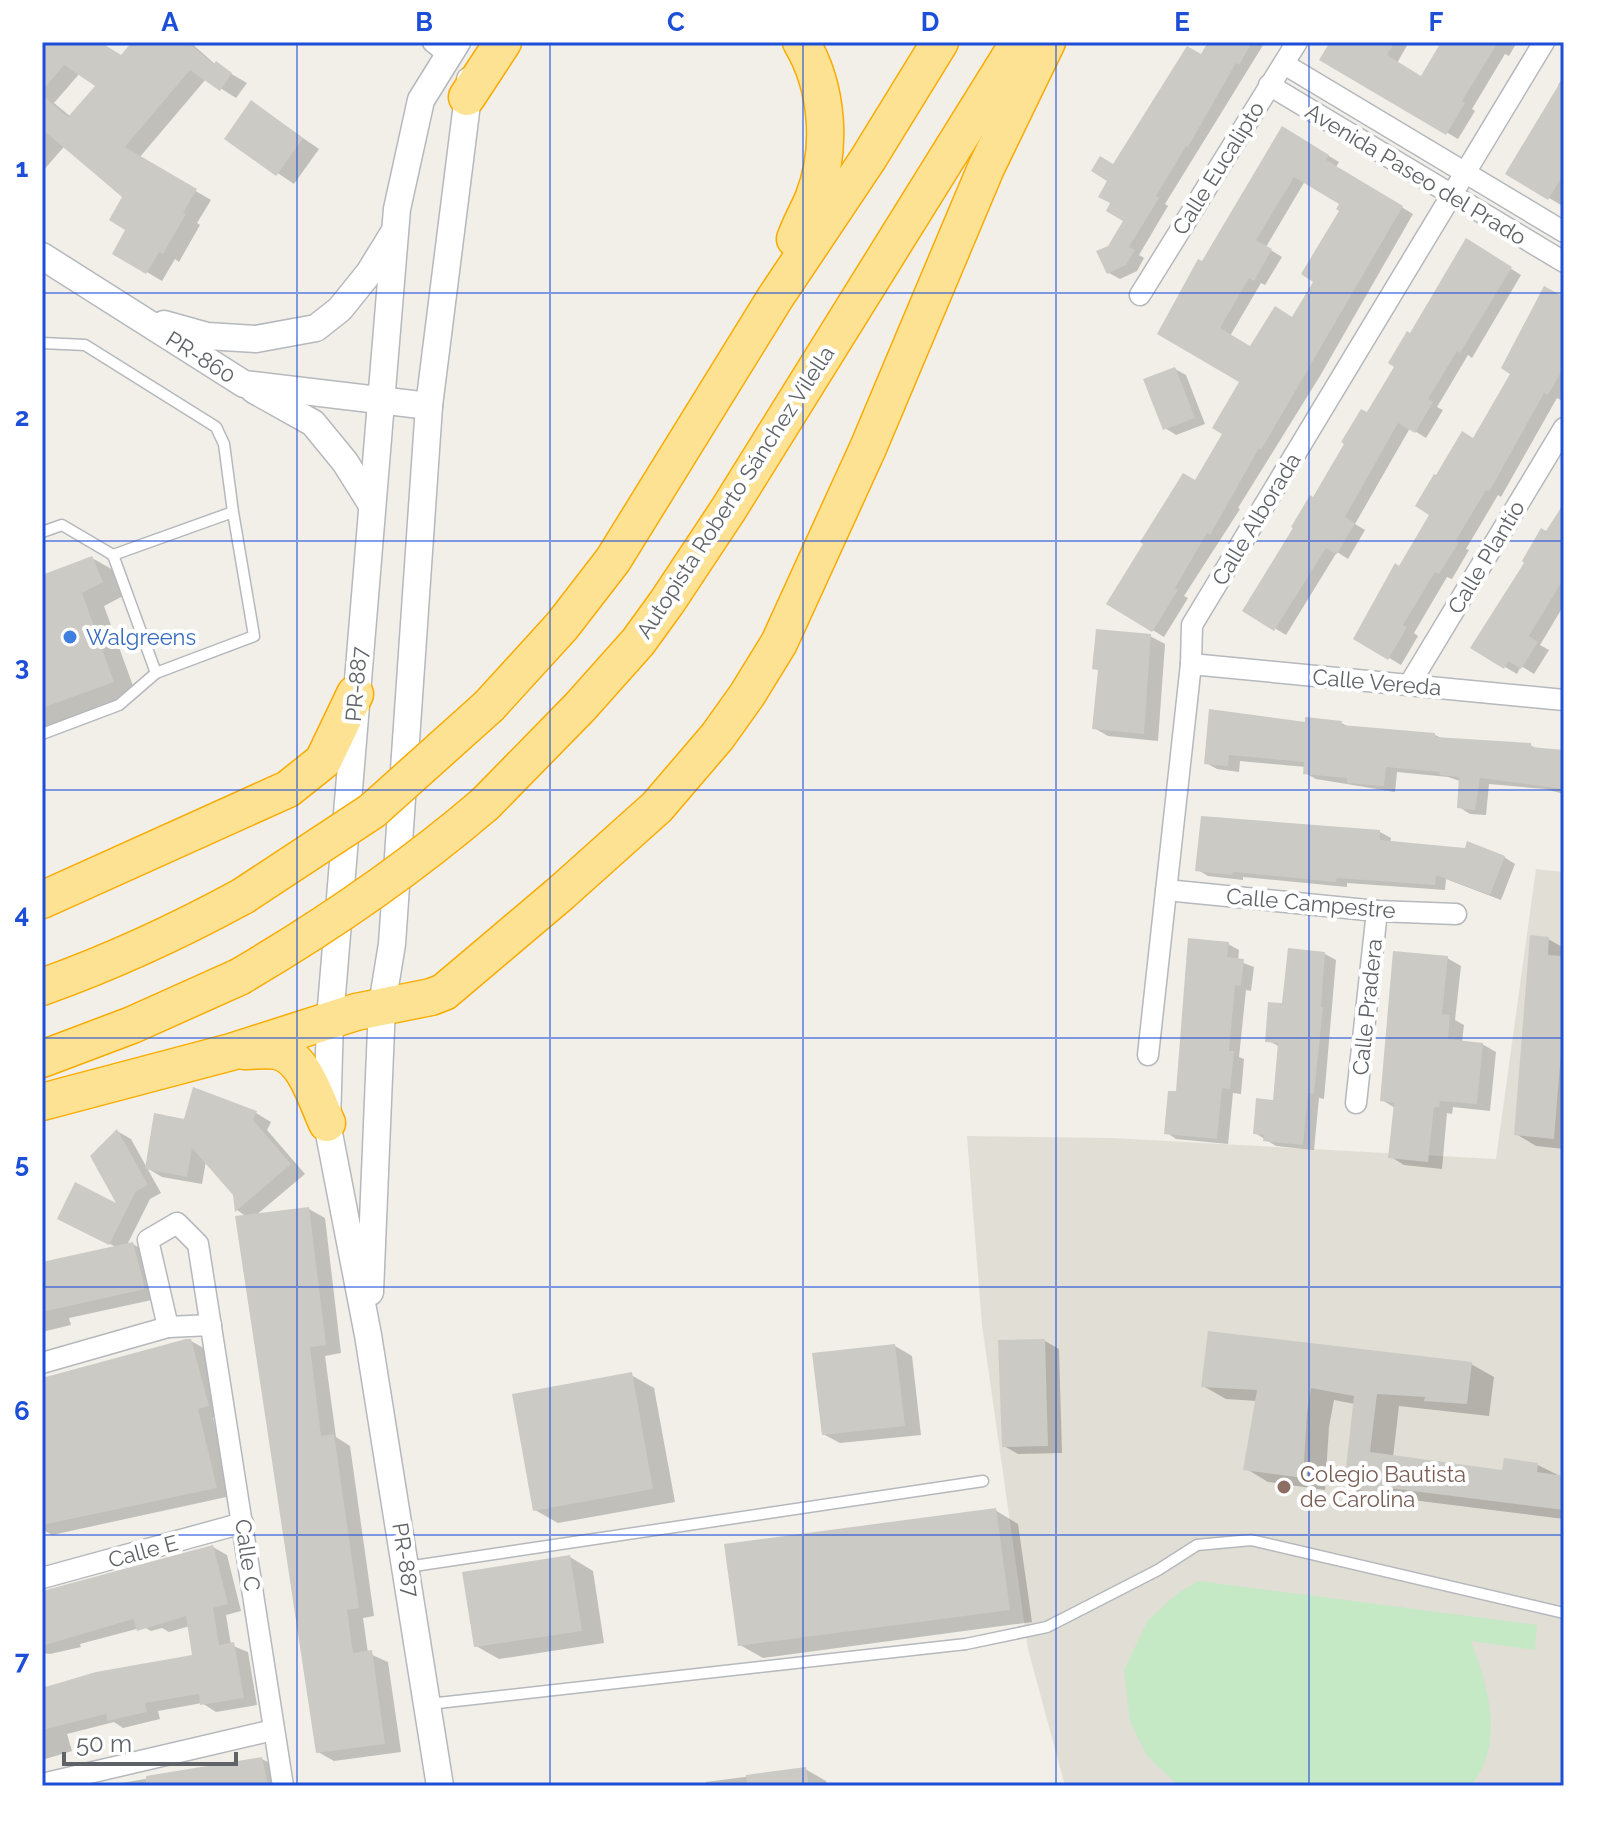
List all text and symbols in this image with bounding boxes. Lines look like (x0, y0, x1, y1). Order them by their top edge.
text: A (161, 7, 179, 37)
text: B (415, 7, 433, 37)
text: C (667, 7, 685, 37)
text: D (921, 7, 939, 37)
text: E (1174, 7, 1190, 37)
text: F (1429, 7, 1444, 37)
street label: Calle Eucalipto (1167, 97, 1269, 239)
street label: Avenida Paseo del Prado (1301, 98, 1531, 250)
text: 1 (16, 153, 29, 183)
street label: PR-860 (161, 326, 241, 388)
street label: Autopista Roberto Sánchez Vilella (631, 341, 839, 643)
text: 2 (15, 402, 29, 432)
street label: Calle Alborada (1206, 448, 1306, 590)
street label: Calle Plantío (1442, 496, 1530, 618)
place label: Walgreens (86, 624, 196, 650)
marker: Walgreens (61, 628, 79, 646)
street label: PR-887 (340, 645, 372, 723)
text: 3 (15, 651, 29, 681)
street label: Calle Vereda (1312, 663, 1442, 701)
street label: Calle Campestre (1225, 883, 1397, 923)
text: 4 (15, 899, 29, 929)
street label: Calle Pradera (1347, 937, 1387, 1077)
text: 5 (15, 1148, 29, 1178)
text: 6 (14, 1396, 30, 1426)
place label: Colegio Bautista de Carolina (1300, 1461, 1466, 1512)
marker: Colegio Bautista de Carolina (1275, 1478, 1293, 1496)
street label: Calle C (230, 1517, 266, 1593)
street label: PR-887 (387, 1521, 425, 1599)
street label: Calle E (105, 1529, 181, 1573)
text: 7 (15, 1645, 30, 1675)
scale bar (64, 1716, 236, 1766)
text: 50 m (76, 1729, 132, 1758)

